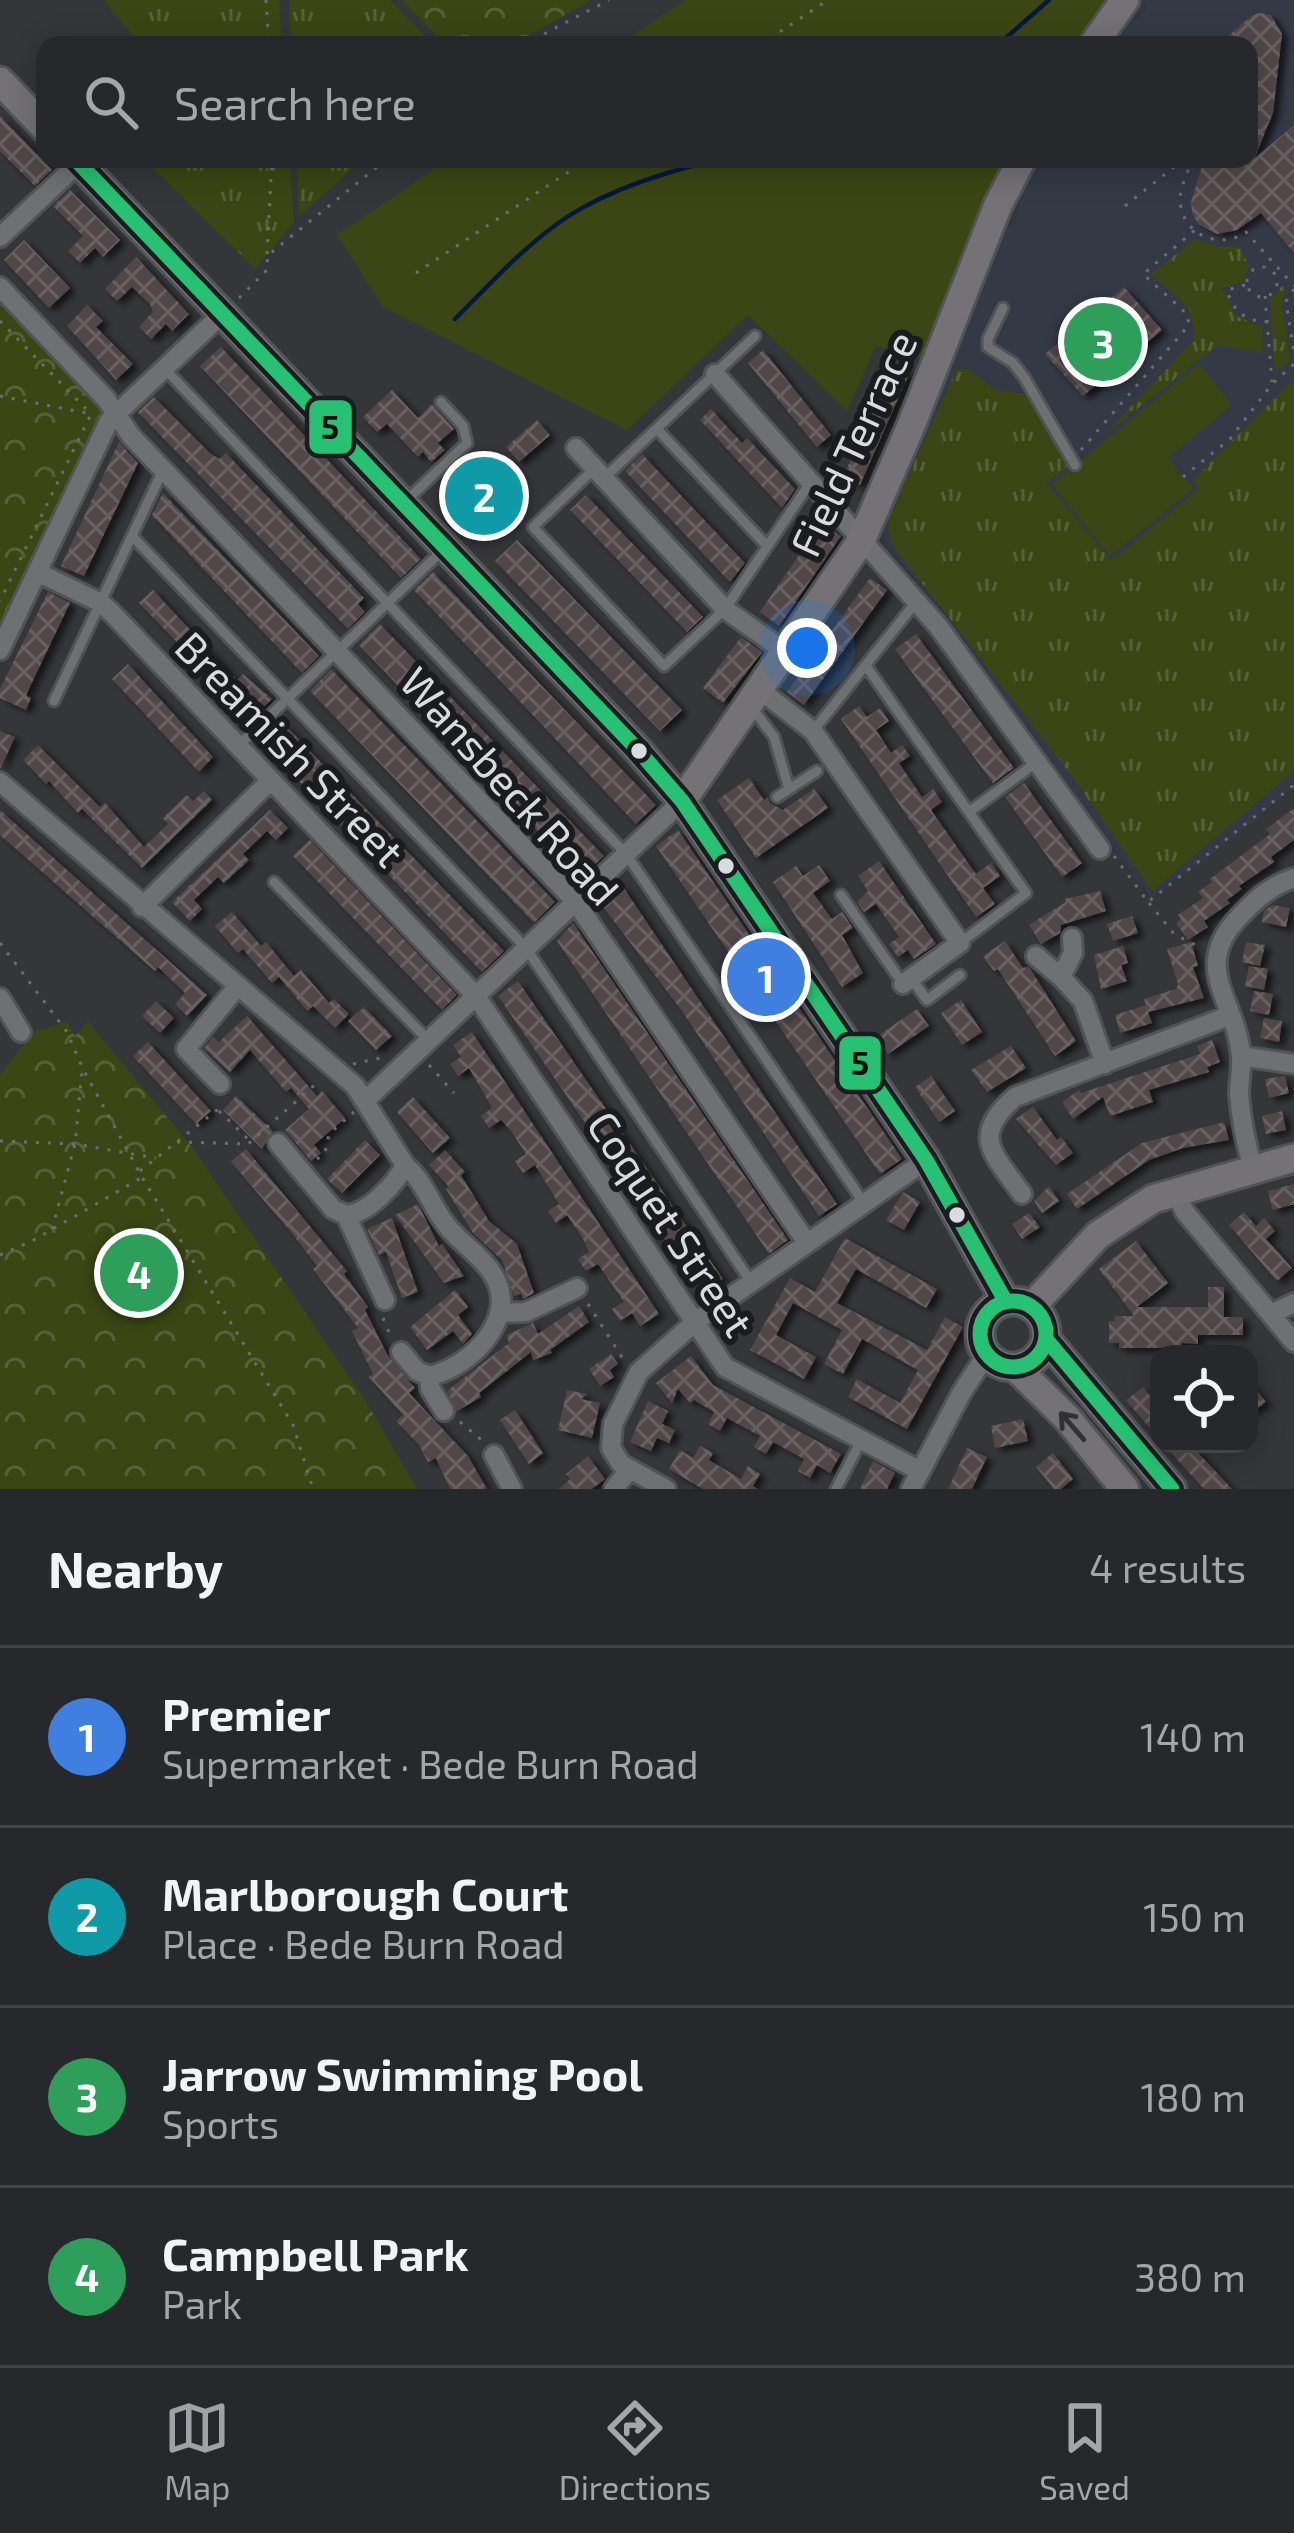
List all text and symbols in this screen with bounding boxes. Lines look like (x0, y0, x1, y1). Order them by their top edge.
search box (36, 36, 1258, 168)
icon: search (78, 69, 144, 135)
text: Search here (174, 75, 416, 129)
pin: 3 (1064, 297, 1142, 387)
street label: Field Terrace (778, 323, 926, 563)
line badge: 5 (307, 398, 354, 456)
text: 5 (321, 406, 339, 446)
pin: 2 (445, 451, 523, 541)
your location (777, 618, 837, 678)
street label: Breamish Street (166, 620, 416, 876)
street label: Wansbeck Road (391, 656, 631, 914)
unlabelled marker (628, 740, 650, 762)
unlabelled marker (715, 855, 737, 877)
pin: 1 (727, 932, 805, 1022)
line badge: 5 (837, 1034, 883, 1092)
text: 5 (851, 1042, 869, 1082)
street label: Coquet Street (578, 1101, 766, 1345)
unlabelled marker (946, 1204, 968, 1226)
pin: 4 (100, 1228, 178, 1318)
map controls (1150, 1345, 1258, 1453)
button: locate (1150, 1345, 1258, 1453)
one-way arrow (1059, 1411, 1087, 1442)
text: Nearby (48, 1537, 223, 1598)
text: 4 results (1089, 1544, 1246, 1591)
text: Premier (162, 1686, 331, 1740)
text: 1 (79, 1713, 95, 1760)
text: 140 m (1140, 1713, 1246, 1760)
text: Supermarket · Bede Burn Road (162, 1740, 699, 1787)
text: Marlborough Court (162, 1866, 568, 1920)
text: 2 (76, 1893, 98, 1940)
text: 150 m (1143, 1893, 1246, 1940)
text: Place · Bede Burn Road (162, 1920, 565, 1967)
text: Jarrow Swimming Pool (162, 2046, 643, 2100)
text: 3 (76, 2073, 98, 2120)
text: 180 m (1140, 2073, 1246, 2120)
text: Sports (162, 2100, 279, 2147)
text: Campbell Park (162, 2226, 469, 2280)
text: 4 (75, 2253, 99, 2300)
text: 380 m (1134, 2253, 1246, 2300)
text: Park (162, 2280, 242, 2327)
tab: Map (164, 2395, 230, 2507)
tab: Directions (559, 2395, 711, 2507)
tab: Saved (1039, 2395, 1130, 2507)

